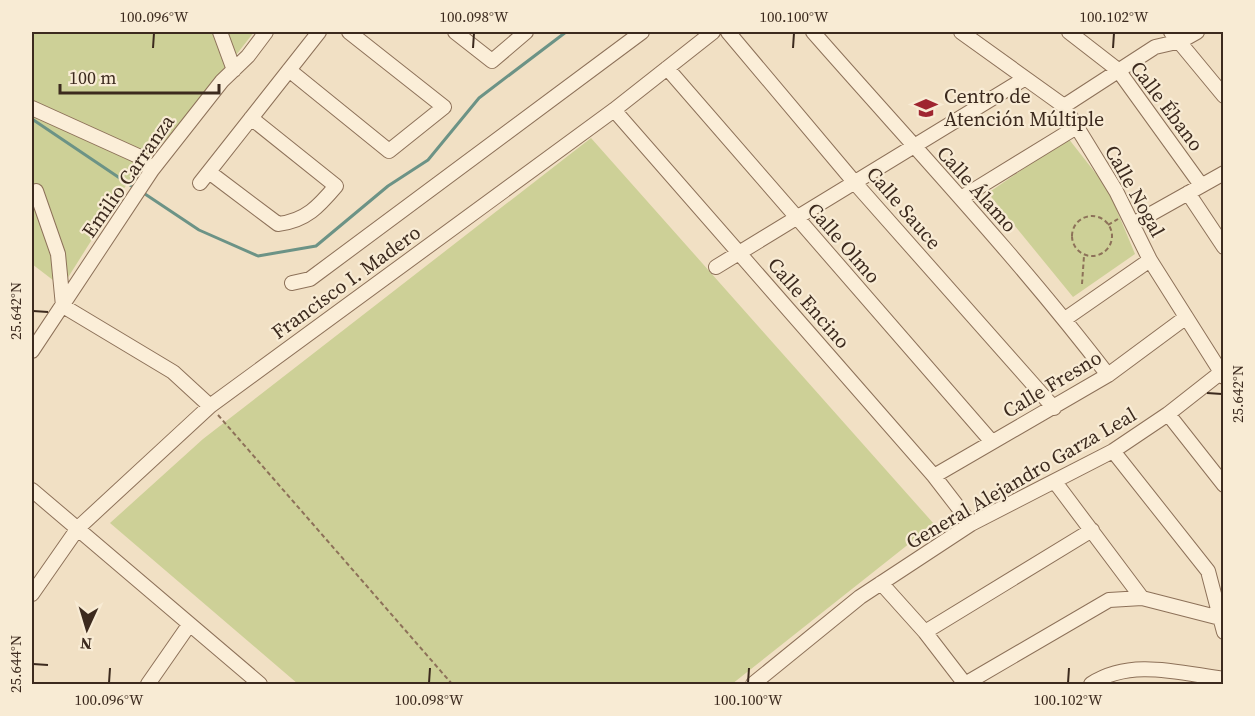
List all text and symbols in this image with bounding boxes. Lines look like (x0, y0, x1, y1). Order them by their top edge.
text: 100.096°W (120, 6, 189, 27)
text: 100.098°W (440, 6, 509, 27)
text: 100.100°W (760, 6, 829, 27)
text: 100.102°W (1080, 6, 1149, 27)
street label: Calle Ébano (1124, 55, 1210, 157)
scale bar (60, 57, 219, 95)
text: 100 m (69, 65, 116, 90)
place label: Centro de Atención Múltiple (944, 82, 1104, 133)
school or university icon: Centro de Atención Múltiple (913, 95, 939, 121)
street label: Emilio Carranza (75, 108, 181, 243)
street label: Calle Álamo (931, 140, 1023, 238)
street label: Calle Nogal (1098, 140, 1172, 242)
street label: Calle Sauce (860, 161, 948, 255)
street label: Calle Olmo (801, 197, 887, 289)
street label: Francisco I. Madero (266, 218, 426, 346)
street label: Calle Encino (761, 251, 857, 355)
text: 25.642°N (5, 282, 26, 340)
street label: Calle Fresno (997, 343, 1107, 425)
text: 25.642°N (1227, 365, 1248, 423)
street label: General Alejandro Garza Leal (901, 400, 1141, 556)
north arrow (57, 599, 117, 659)
text: N (79, 633, 93, 655)
text: 25.644°N (5, 635, 26, 693)
text: 100.096°W (75, 689, 144, 710)
text: 100.098°W (395, 689, 464, 710)
text: 100.100°W (714, 689, 783, 710)
text: 100.102°W (1034, 689, 1103, 710)

